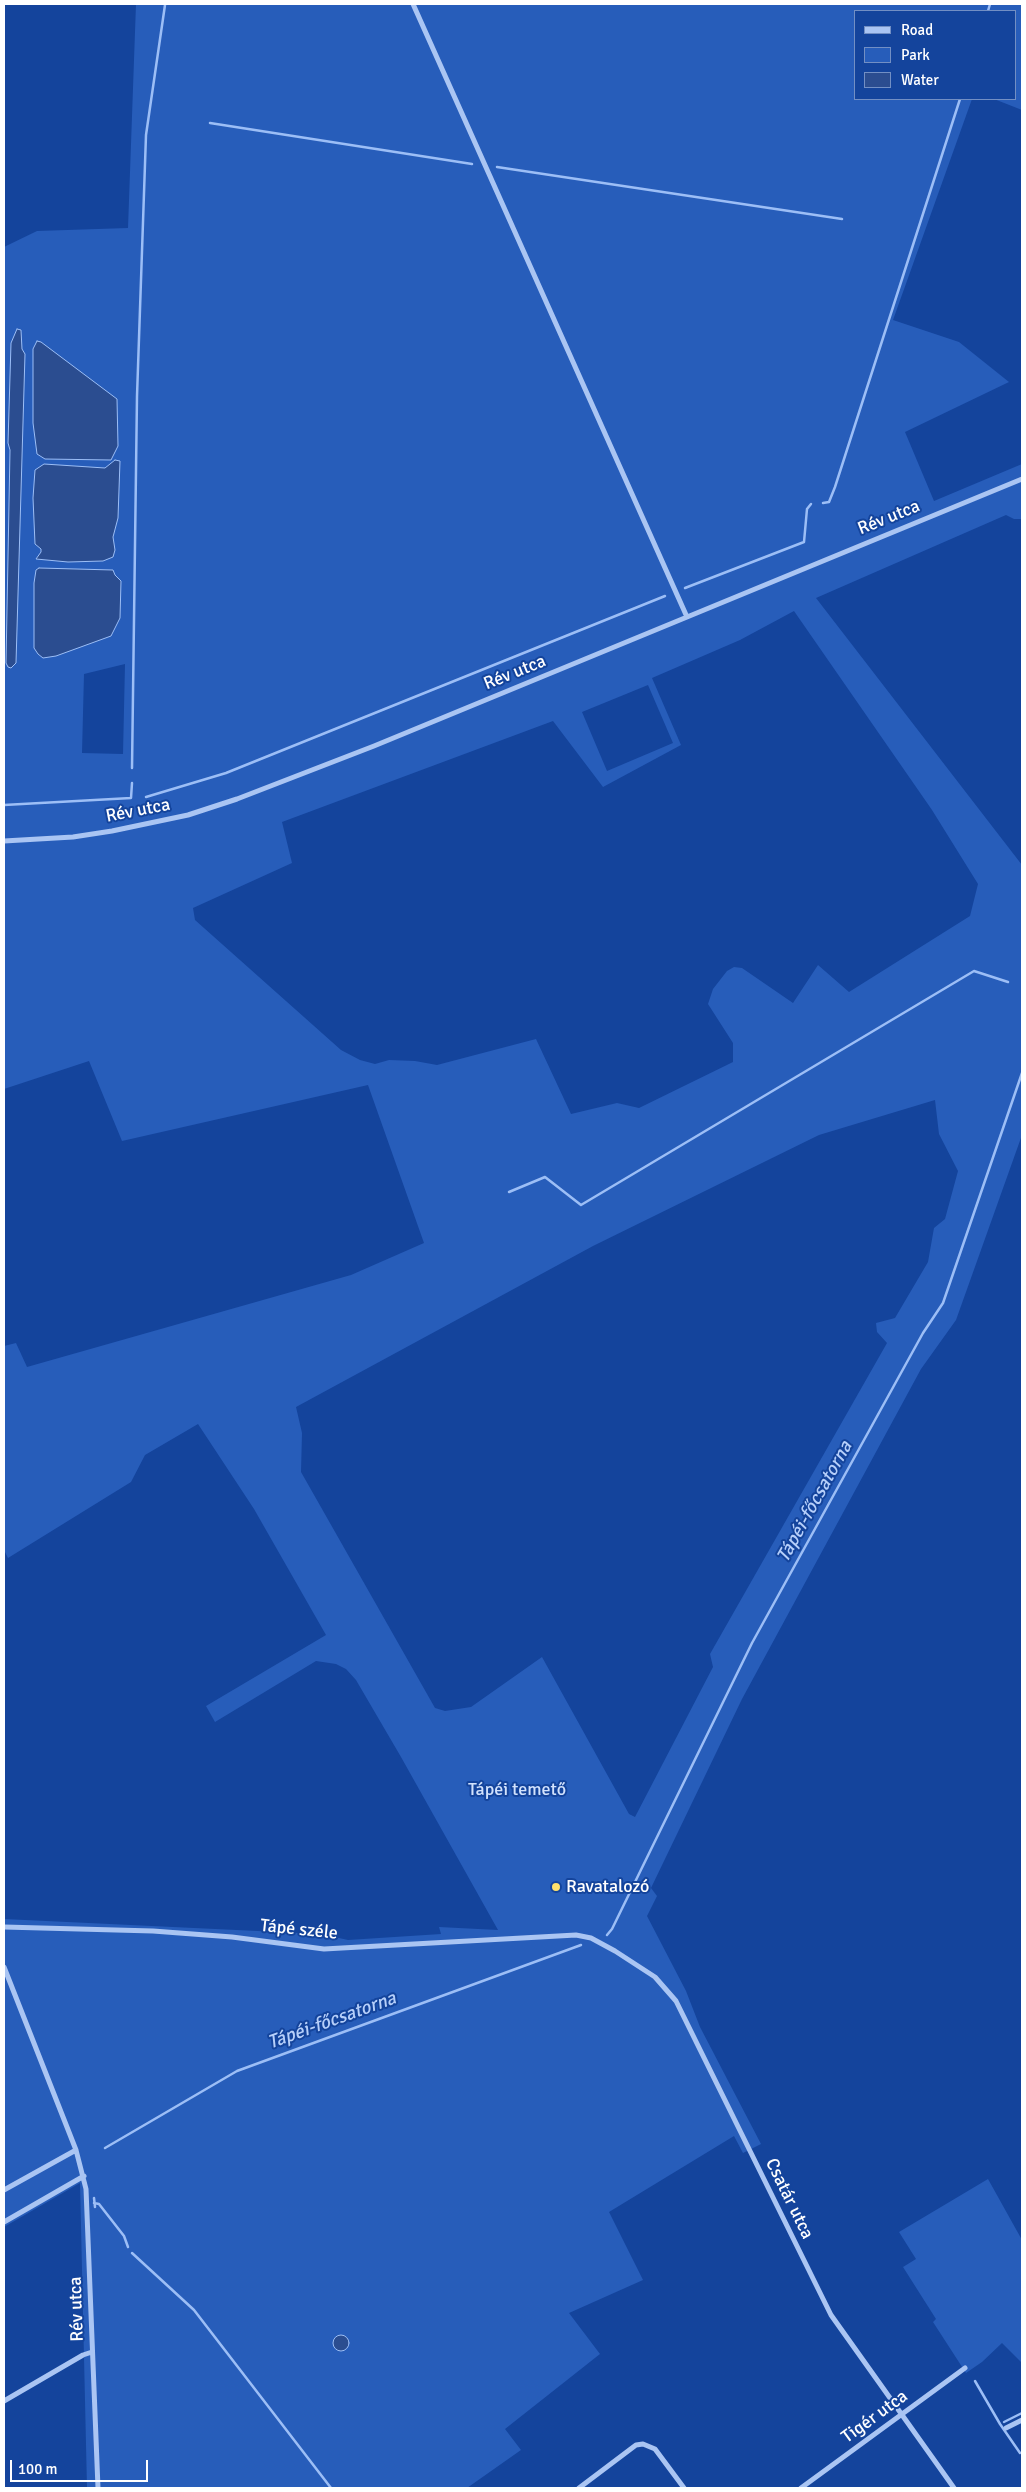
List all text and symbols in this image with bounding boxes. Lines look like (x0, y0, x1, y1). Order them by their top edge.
legend (854, 10, 1016, 100)
text: Road (901, 21, 933, 39)
text: Park (901, 46, 930, 64)
text: Water (901, 71, 939, 89)
street label: Rév utca (855, 496, 923, 540)
street label: Rév utca (481, 651, 549, 695)
street label: Rév utca (104, 794, 172, 828)
water label: Tápéi-főcsatorna (772, 1437, 858, 1567)
park label: Tápéi temető (468, 1779, 566, 1801)
place label: Ravatalozó (566, 1876, 649, 1898)
marker: Ravatalozó (550, 1881, 562, 1893)
street label: Tápé széle (259, 1915, 339, 1945)
water label: Tápéi-főcsatorna (265, 1987, 399, 2055)
street label: Csatár utca (760, 2155, 818, 2243)
street label: Rév utca (65, 2276, 89, 2342)
street label: Tigér utca (838, 2386, 912, 2448)
scale bar (12, 2450, 150, 2482)
text: 100 m (18, 2460, 58, 2478)

